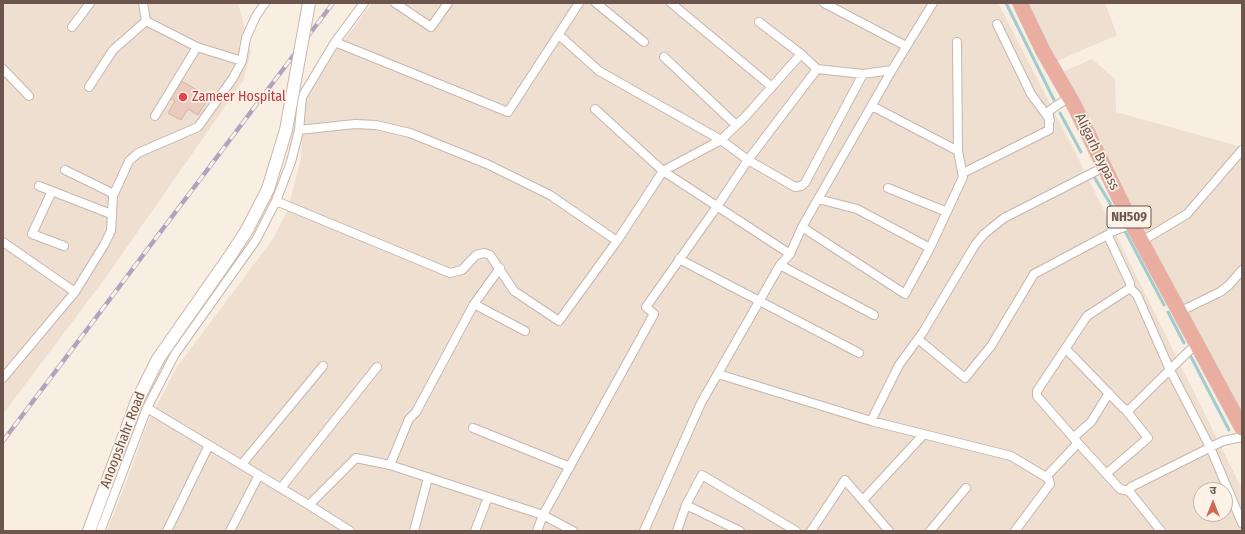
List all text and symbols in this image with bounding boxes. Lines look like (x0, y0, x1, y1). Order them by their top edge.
place label: Zameer Hospital (192, 89, 286, 105)
marker: Zameer Hospital (177, 91, 189, 103)
street label: Aligarh Bypass (1071, 111, 1123, 193)
road number: NH509 (1107, 206, 1151, 228)
street label: Anoopshahr Road (97, 390, 149, 490)
north arrow (1193, 482, 1233, 522)
text: उ (1210, 484, 1216, 497)

